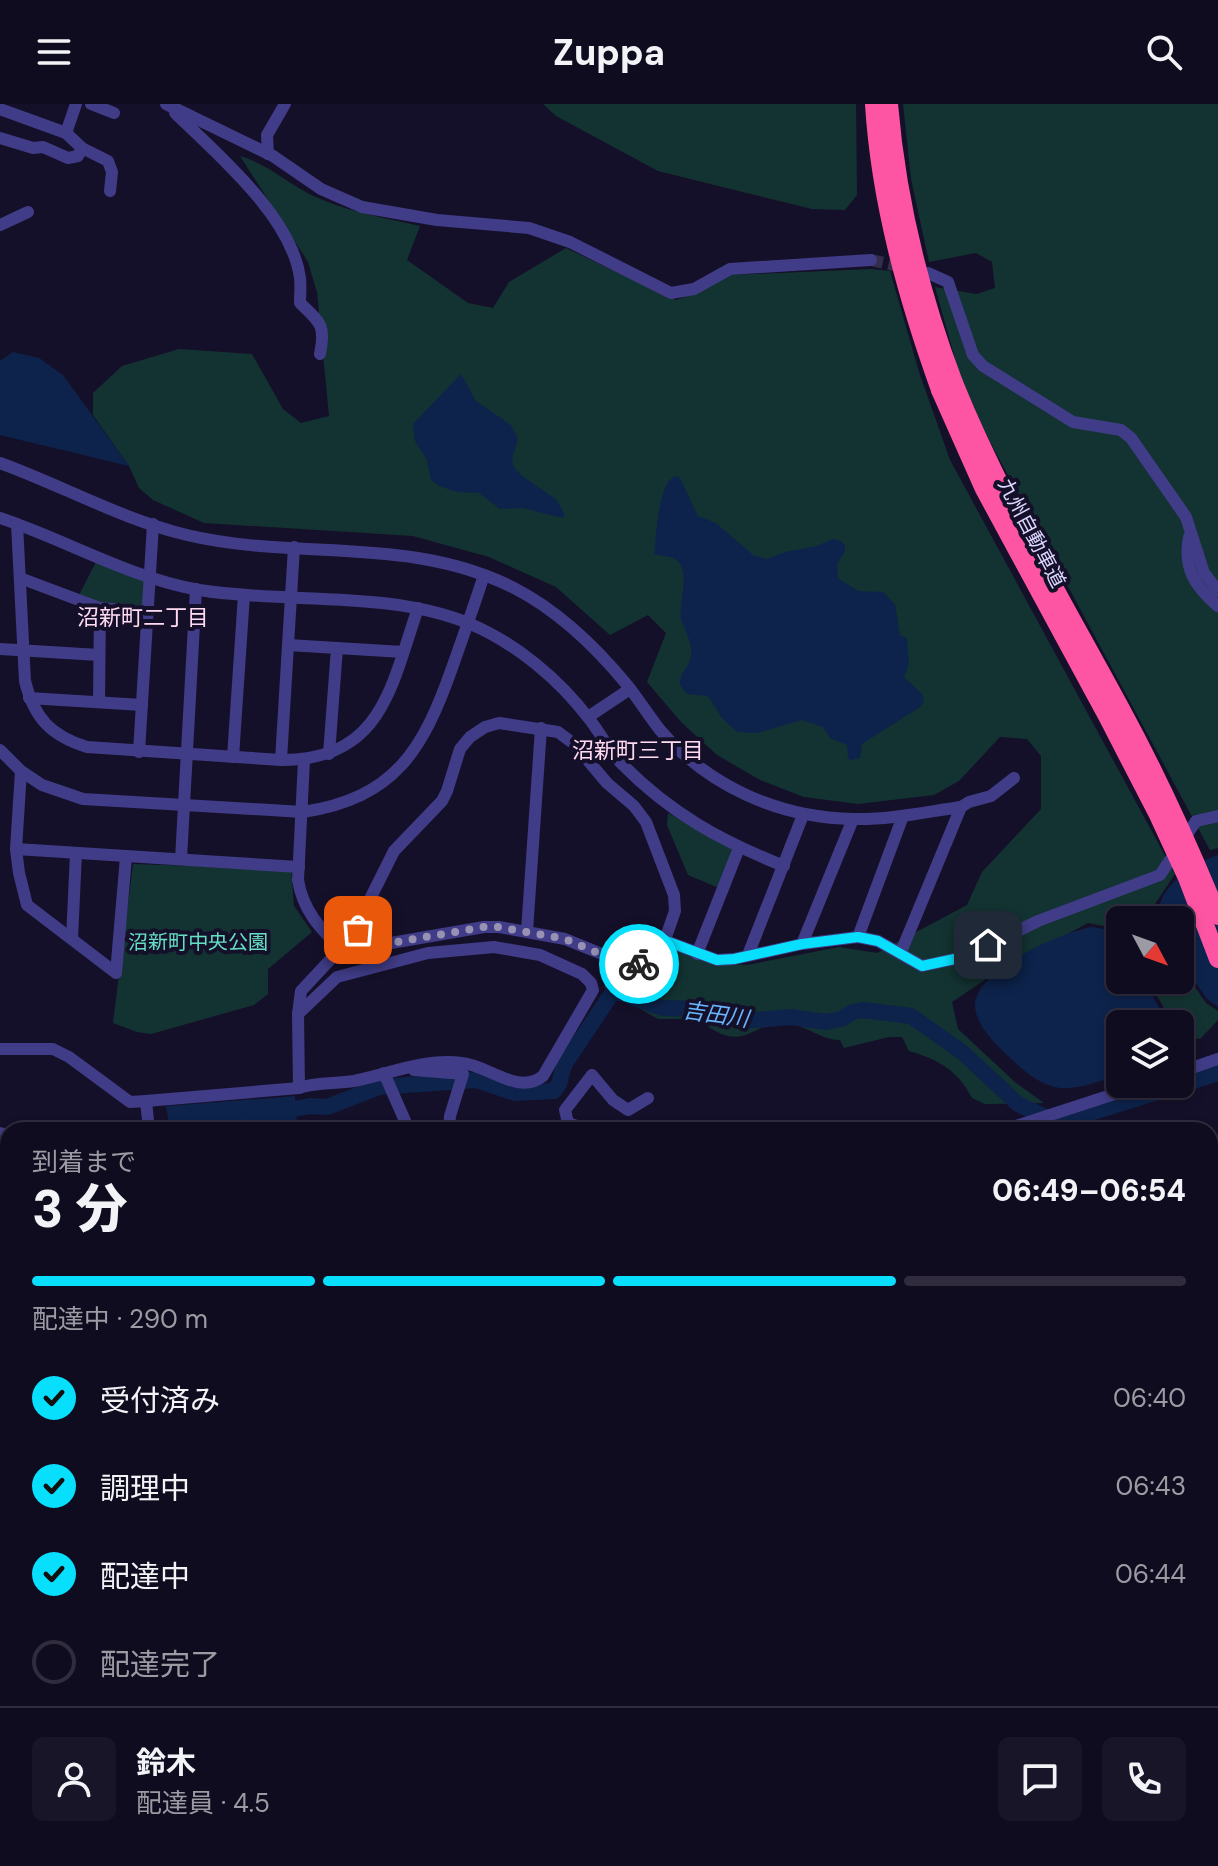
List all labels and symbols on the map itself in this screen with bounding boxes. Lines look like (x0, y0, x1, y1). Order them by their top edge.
street label: 九州自動車道 (992, 474, 1072, 592)
district label: 沼新町二丁目 (77, 603, 209, 632)
district label: 沼新町三丁目 (572, 736, 704, 765)
pin (324, 896, 392, 964)
north arrow (1106, 906, 1194, 994)
pin (954, 911, 1022, 979)
courier (599, 924, 679, 1004)
park label: 沼新町中央公園 (128, 929, 268, 955)
water label: 吉田川 (681, 996, 753, 1034)

